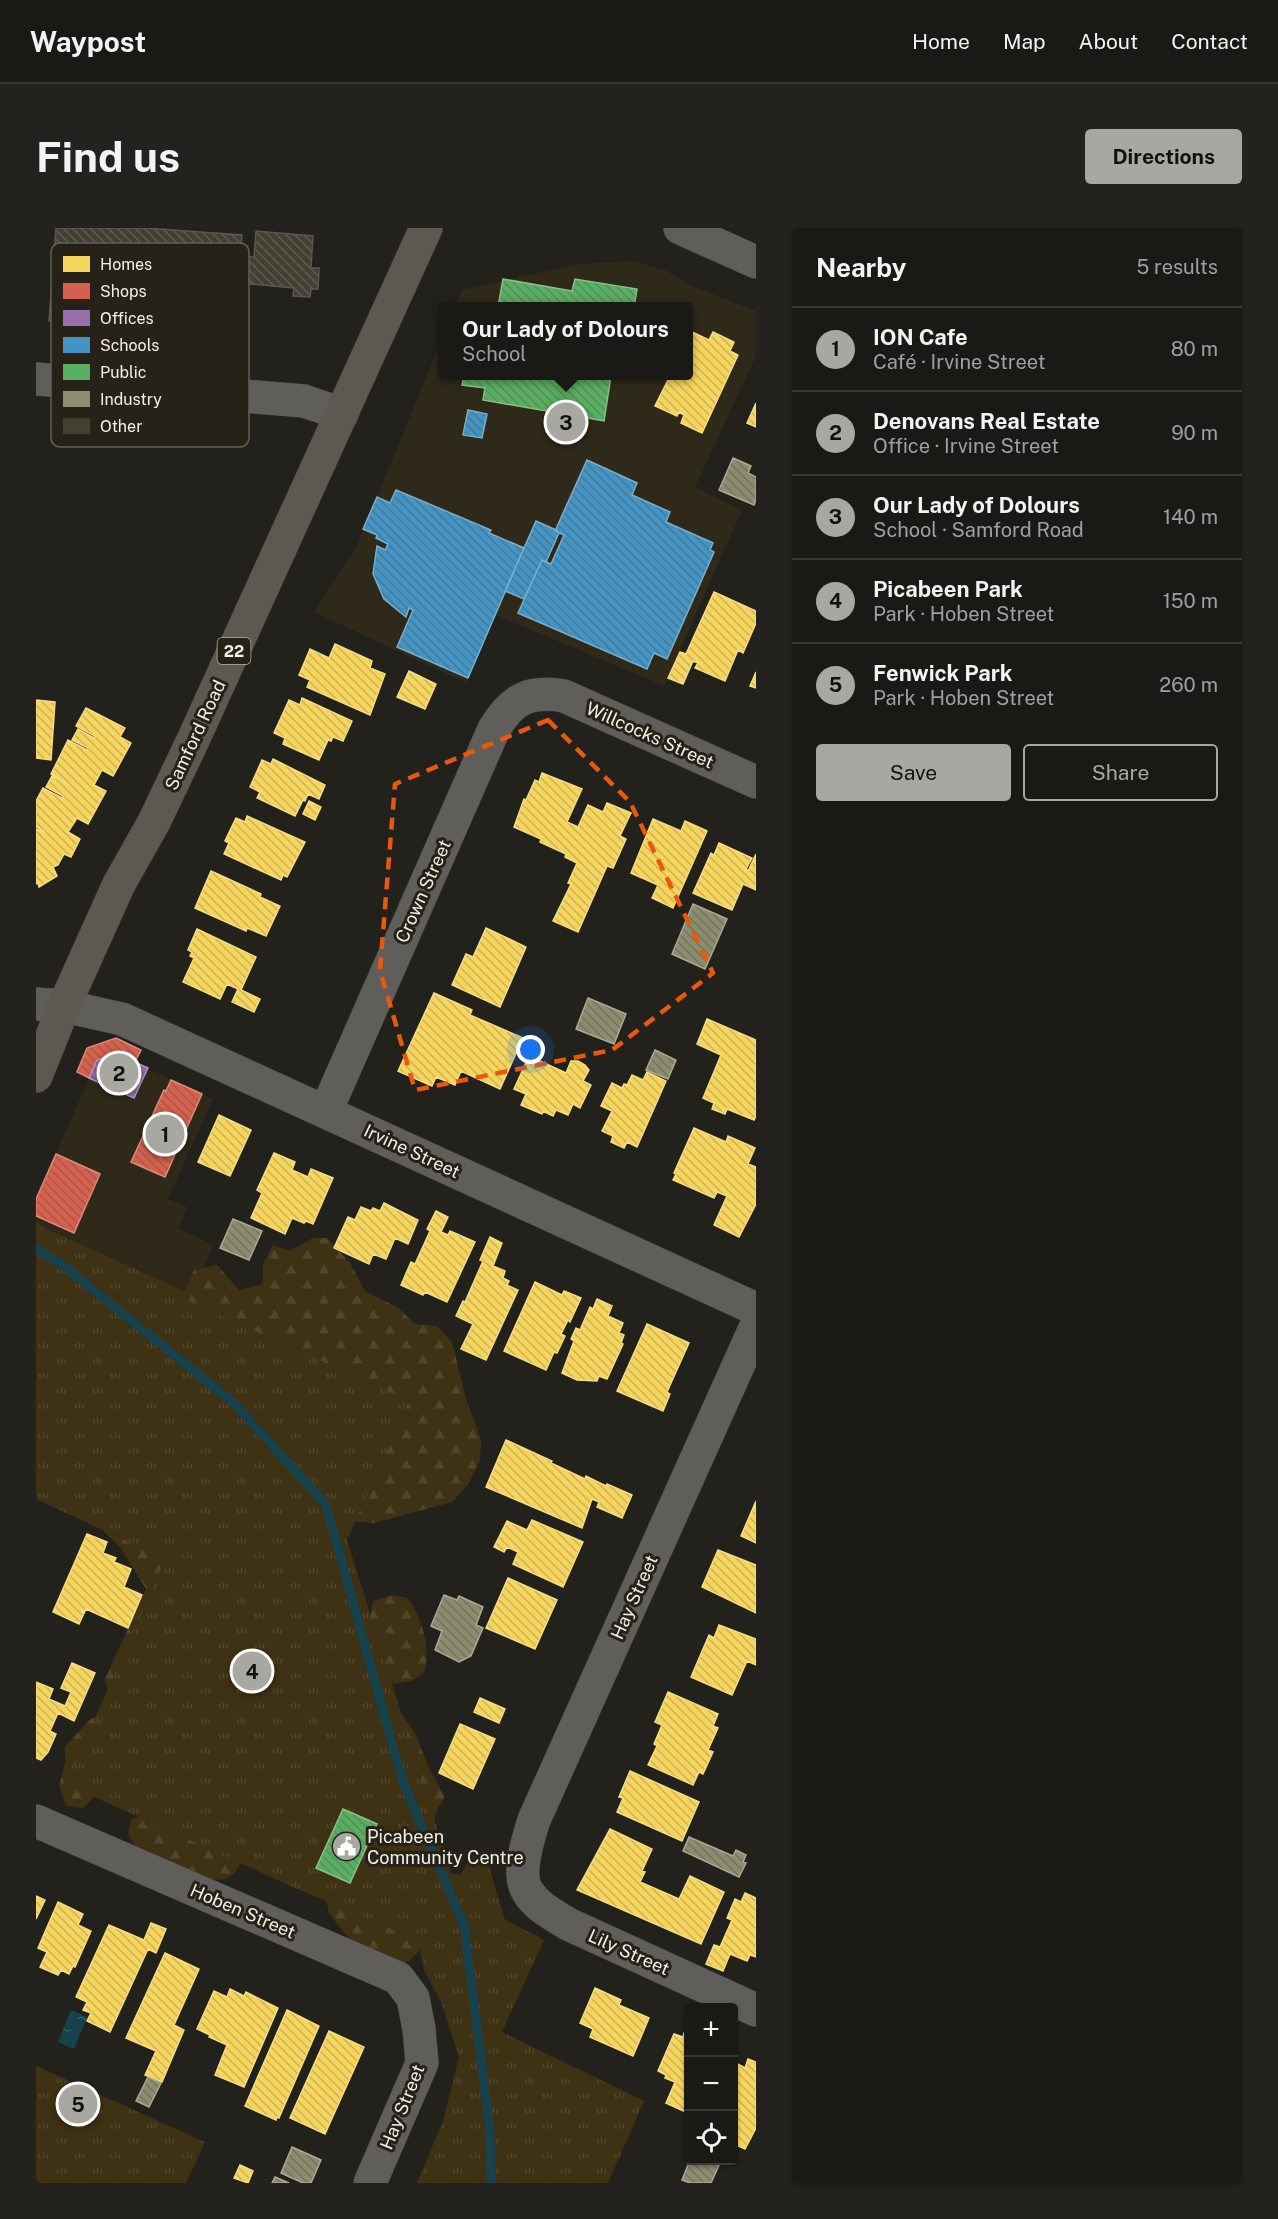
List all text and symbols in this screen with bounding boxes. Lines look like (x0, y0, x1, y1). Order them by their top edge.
text: Waypost (30, 25, 146, 58)
text: Home (912, 29, 970, 54)
text: Map (1003, 29, 1046, 54)
text: About (1079, 29, 1138, 54)
text: Contact (1171, 29, 1248, 54)
button: Directions (1085, 129, 1242, 184)
text: Find us (36, 132, 180, 181)
legend (51, 243, 249, 447)
text: Nearby (816, 252, 906, 283)
text: Homes (100, 255, 152, 274)
text: 5 results (1136, 255, 1218, 279)
text: Shops (100, 282, 147, 301)
popup (438, 302, 693, 380)
text: Offices (100, 309, 154, 328)
text: Our Lady of Dolours (462, 316, 669, 342)
text: ION Cafe (873, 324, 968, 350)
text: Schools (100, 336, 159, 355)
text: 1 (831, 337, 840, 361)
text: 80 m (1171, 337, 1218, 361)
text: School (462, 342, 526, 366)
text: Café · Irvine Street (873, 350, 1045, 374)
text: Public (100, 363, 147, 382)
text: Industry (100, 390, 162, 409)
pin: 3 (546, 400, 586, 444)
text: Denovans Real Estate (873, 408, 1100, 434)
text: Other (100, 417, 142, 436)
text: 2 (829, 421, 842, 445)
text: 90 m (1171, 421, 1218, 445)
text: Office · Irvine Street (873, 434, 1059, 458)
text: Our Lady of Dolours (873, 492, 1080, 518)
text: 3 (829, 505, 842, 529)
text: 140 m (1163, 505, 1218, 529)
text: School · Samford Road (873, 518, 1084, 542)
text: Picabeen Park (873, 576, 1023, 602)
text: 4 (829, 589, 842, 613)
text: 150 m (1163, 589, 1218, 613)
text: Park · Hoben Street (873, 602, 1054, 626)
road number: 22 (218, 638, 250, 664)
text: Fenwick Park (873, 660, 1013, 686)
text: 5 (829, 673, 842, 697)
text: 260 m (1159, 673, 1218, 697)
street label: Samford Road (160, 677, 230, 793)
text: Park · Hoben Street (873, 686, 1054, 710)
street label: Willcocks Street (583, 697, 717, 773)
button: Save (816, 744, 1011, 801)
button: Share (1023, 744, 1218, 801)
street label: Crown Street (391, 836, 455, 946)
your location (516, 1035, 545, 1064)
pin: 2 (100, 1050, 139, 1096)
pin: 1 (146, 1112, 184, 1156)
street label: Irvine Street (361, 1120, 463, 1182)
street label: Hay Street (606, 1552, 662, 1642)
pin: 4 (232, 1648, 272, 1694)
place label: Picabeen Community Centre (367, 1826, 524, 1868)
public building icon: Picabeen Community Centre (330, 1830, 362, 1862)
street label: Hoben Street (187, 1879, 299, 1943)
street label: Lily Street (585, 1925, 673, 1979)
map controls (684, 2003, 738, 2165)
button: + (684, 2003, 738, 2057)
button: − (684, 2057, 738, 2111)
street label: Hay Street (375, 2061, 429, 2153)
pin: 5 (58, 2082, 98, 2126)
button: locate (684, 2111, 738, 2165)

